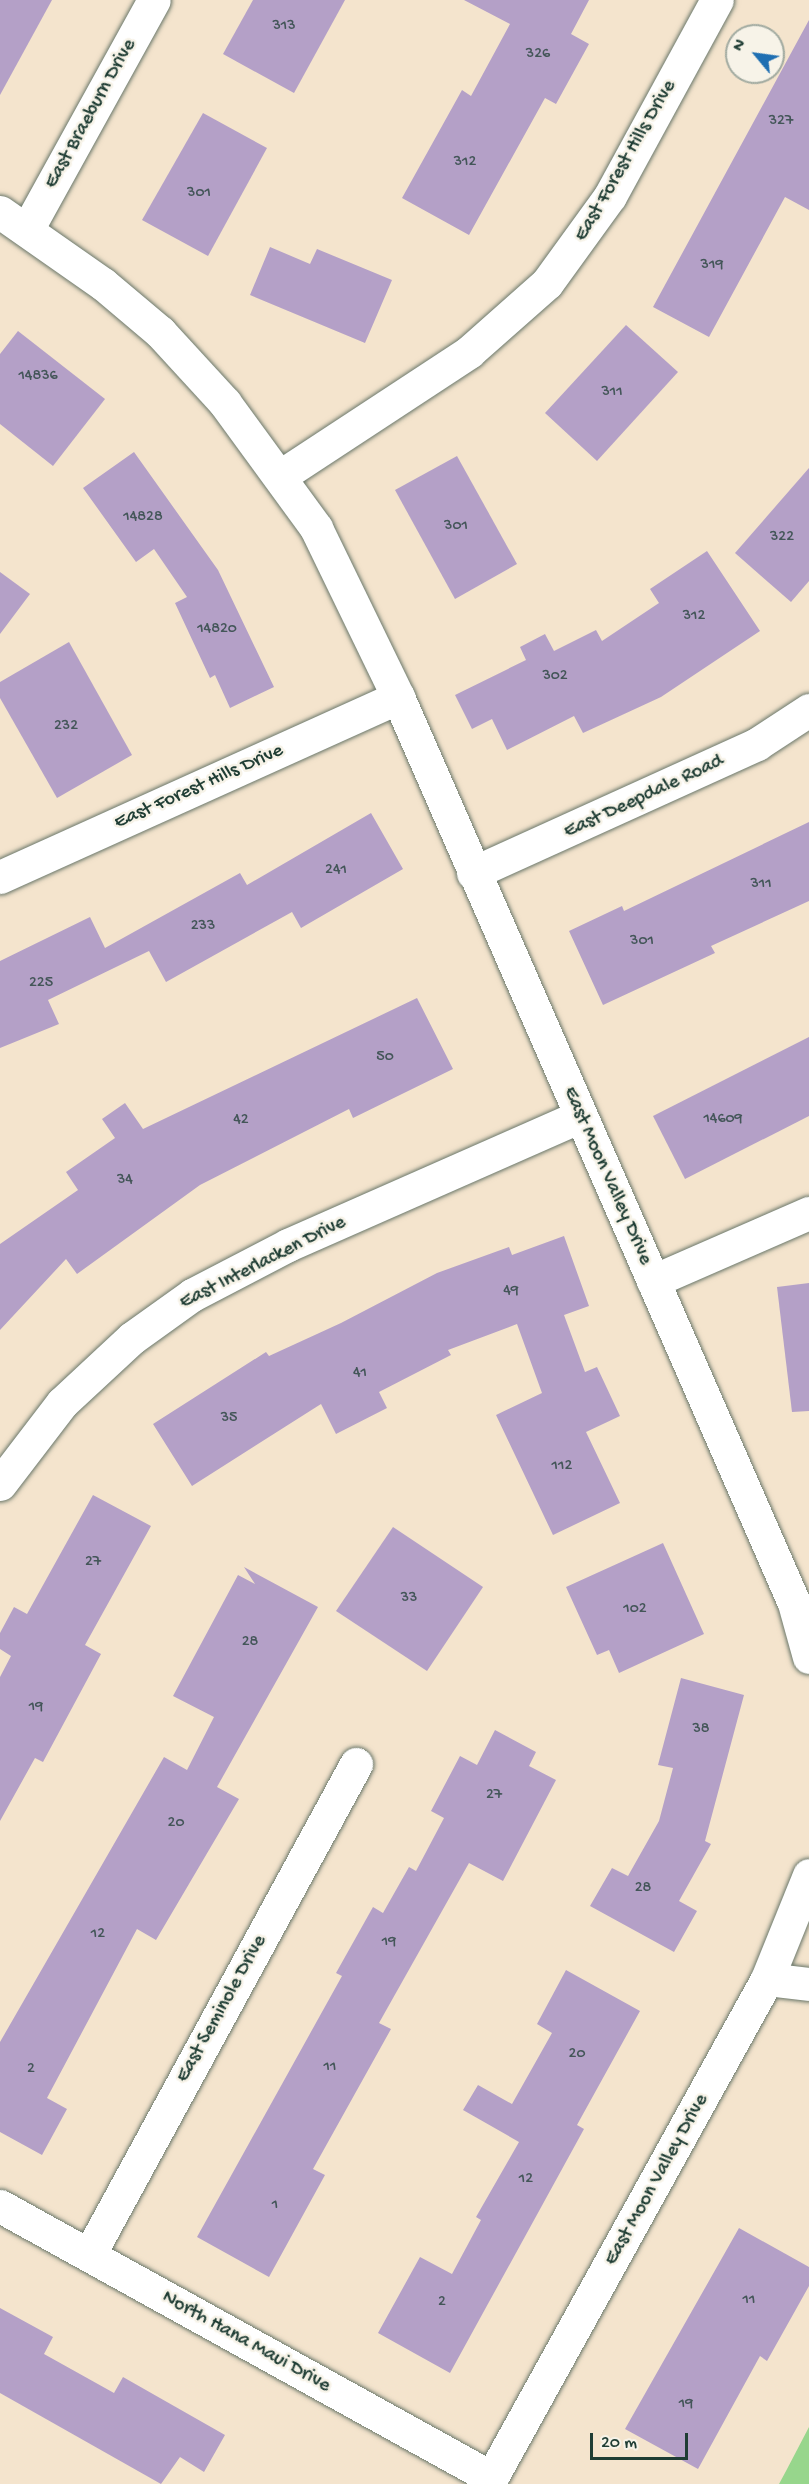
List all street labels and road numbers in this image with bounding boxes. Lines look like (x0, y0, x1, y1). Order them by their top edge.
street label: East Braeburn Drive (40, 35, 142, 193)
street label: East Forest Hills Drive (570, 76, 682, 246)
street label: East Forest Hills Drive (111, 739, 287, 835)
street label: East Deepdale Road (560, 750, 728, 844)
street label: East Moon Valley Drive (557, 1083, 657, 1269)
street label: East Interlacken Drive (176, 1211, 350, 1315)
street label: East Seminole Drive (172, 1931, 272, 2087)
street label: East Moon Valley Drive (600, 2090, 714, 2270)
street label: North Hana Maui Drive (158, 2286, 334, 2398)

